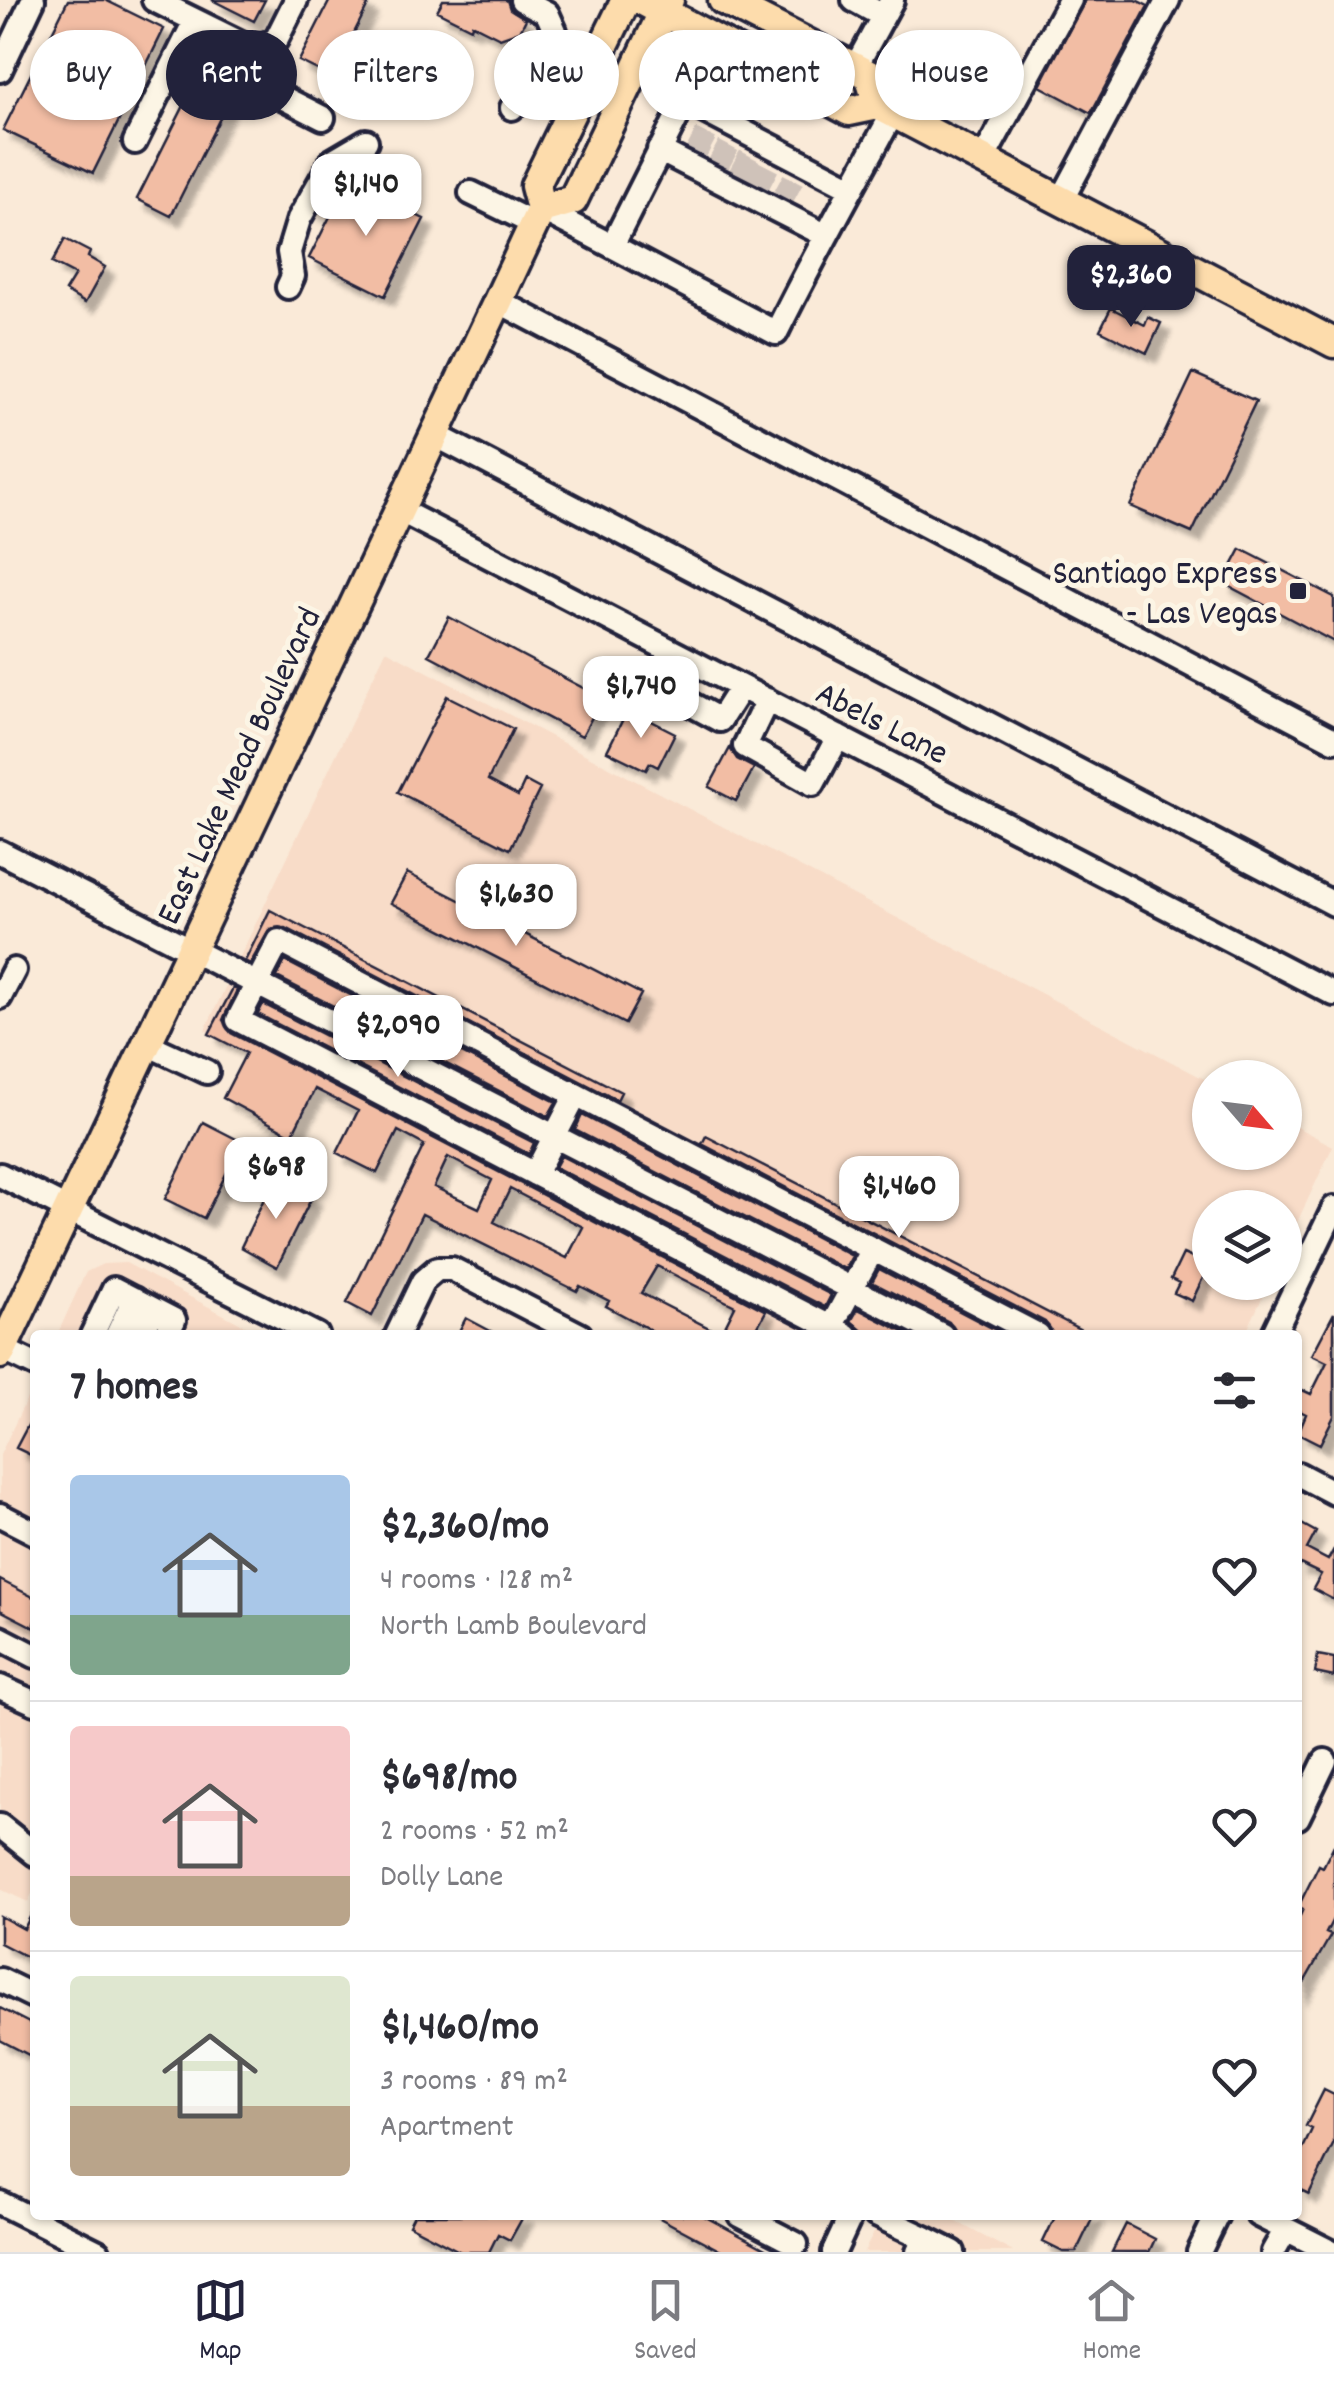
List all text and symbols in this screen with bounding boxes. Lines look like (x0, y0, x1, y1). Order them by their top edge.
chip: Buy (30, 30, 146, 120)
chip: Rent (166, 30, 297, 120)
chip: Filters (317, 30, 474, 120)
chip: New (494, 30, 619, 120)
chip: Apartment (639, 30, 855, 120)
chip: House (875, 30, 1024, 120)
pin: $1,140 (285, 154, 447, 239)
text: $1,140 (332, 163, 400, 209)
pin: $2,360 (1050, 245, 1212, 330)
text: $2,360 (1089, 254, 1173, 300)
place label: Santiago Express - Las Vegas (1052, 551, 1278, 641)
marker: Santiago Express - Las Vegas (1287, 580, 1309, 602)
street label: East Lake Mead Boulevard (146, 600, 337, 934)
pin: $1,740 (560, 656, 722, 741)
text: $1,740 (605, 665, 677, 711)
street label: Abels Lane (806, 671, 956, 780)
pin: $1,630 (435, 864, 597, 949)
text: $1,630 (478, 873, 554, 919)
pin: $2,090 (317, 995, 479, 1080)
text: $2,090 (355, 1004, 441, 1050)
north arrow (1192, 1060, 1302, 1170)
map controls (1192, 1060, 1302, 1300)
pin: $698 (217, 1137, 335, 1222)
text: $698 (246, 1146, 306, 1192)
pin: $1,460 (818, 1156, 980, 1241)
text: $1,460 (861, 1165, 937, 1211)
button: layers (1192, 1190, 1302, 1300)
text: 7 homes (70, 1360, 199, 1420)
icon: filters (1207, 1363, 1262, 1418)
text: $2,360/mo (380, 1499, 549, 1559)
icon: home (150, 1515, 270, 1635)
icon: heart (1207, 1548, 1262, 1603)
text: 4 rooms · 128 m² (380, 1559, 573, 1605)
text: North Lamb Boulevard (380, 1605, 647, 1651)
text: $698/mo (380, 1750, 517, 1810)
icon: home (150, 1766, 270, 1886)
icon: heart (1207, 1799, 1262, 1854)
text: 2 rooms · 52 m² (380, 1810, 569, 1856)
text: Dolly Lane (380, 1856, 503, 1902)
text: $1,460/mo (380, 2000, 539, 2060)
icon: home (150, 2016, 270, 2136)
icon: heart (1207, 2049, 1262, 2104)
text: 3 rooms · 89 m² (380, 2060, 568, 2106)
text: Apartment (380, 2106, 514, 2152)
tab: Map (193, 2273, 248, 2373)
tab: Saved (634, 2273, 697, 2373)
tab: Home (1083, 2273, 1141, 2373)

